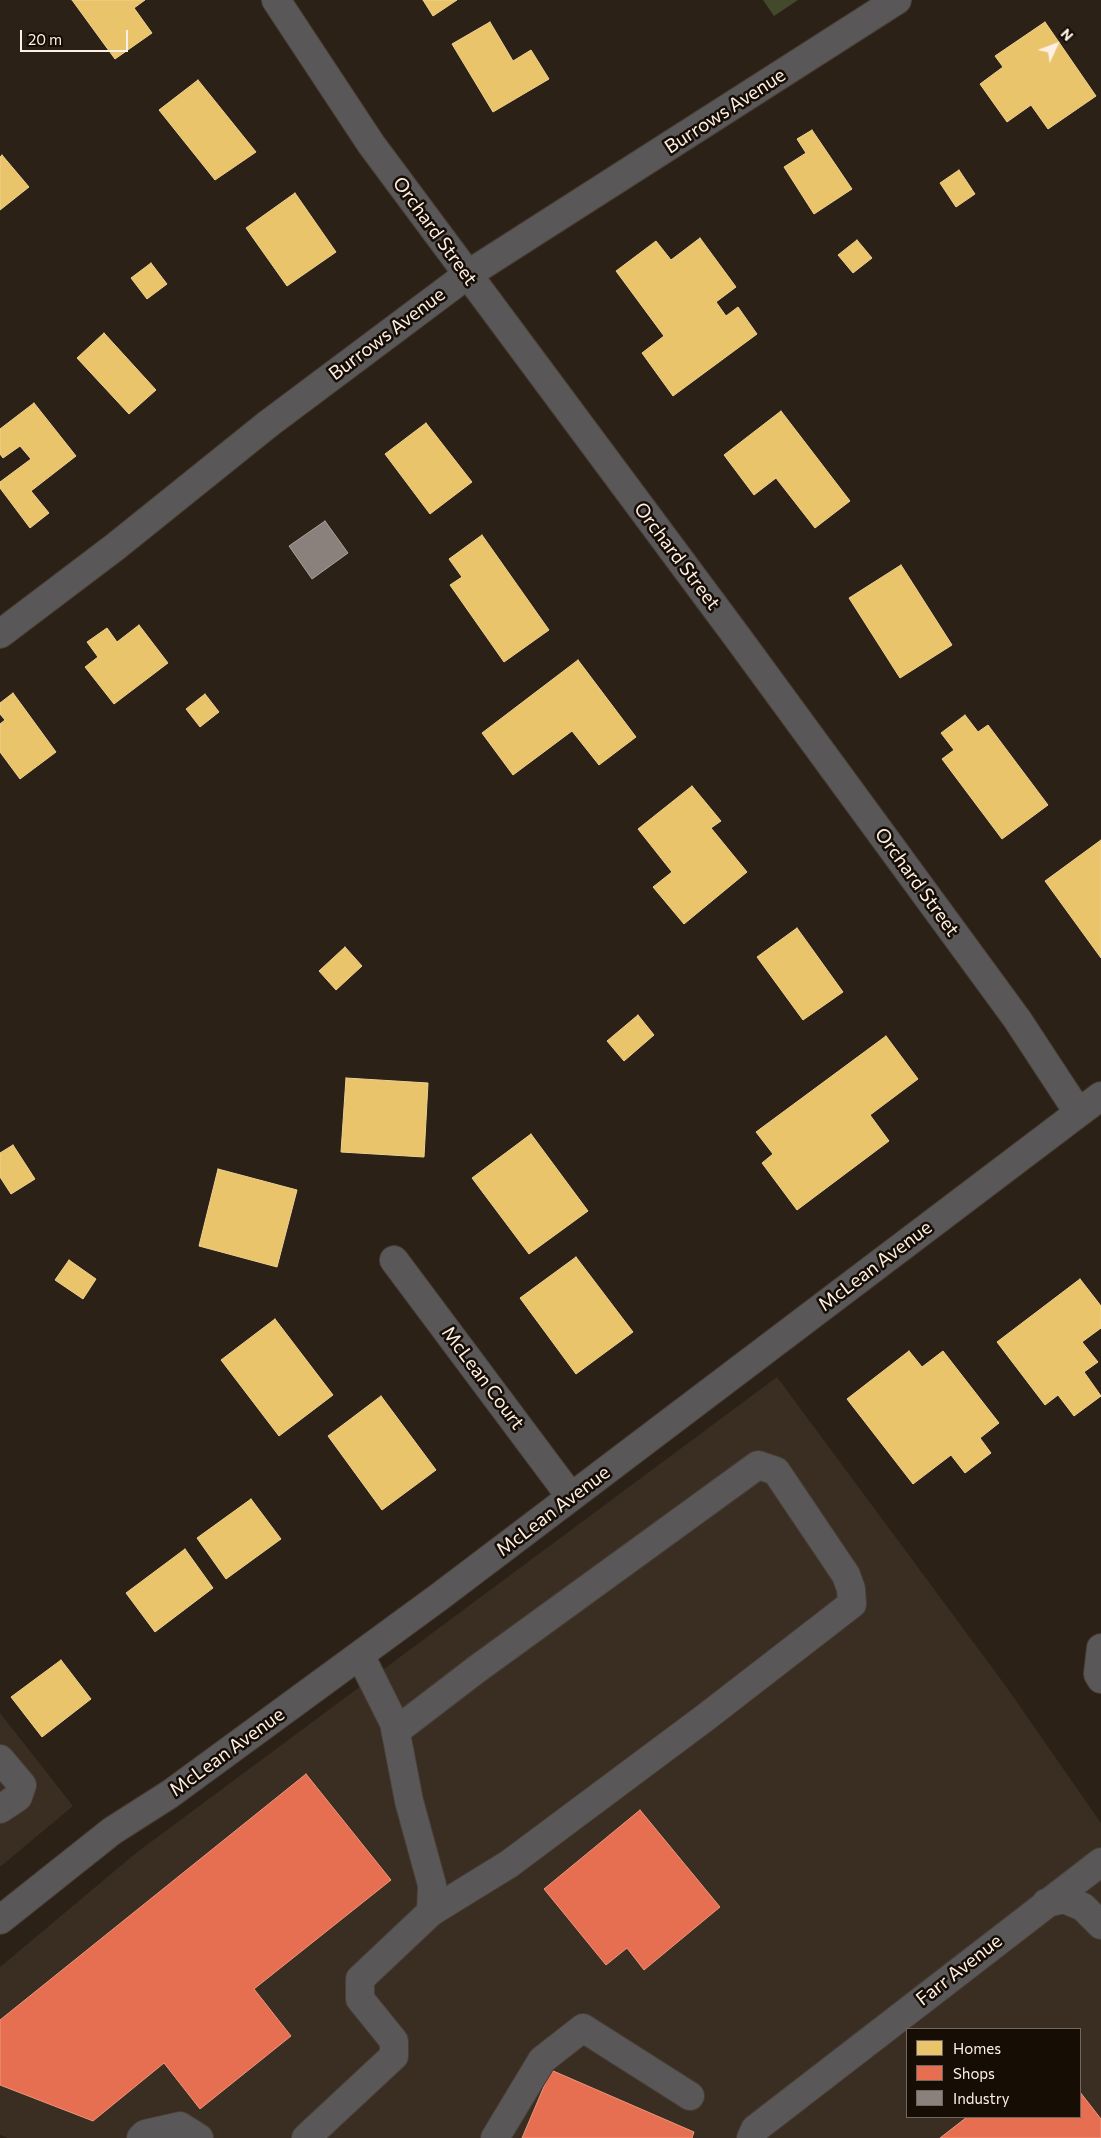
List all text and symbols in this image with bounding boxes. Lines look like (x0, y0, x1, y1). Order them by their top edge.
scale bar (22, 20, 130, 52)
north arrow (1031, 20, 1081, 70)
text: N (1058, 25, 1077, 44)
text: 20 m (28, 30, 62, 48)
street label: Burrows Avenue (660, 63, 790, 159)
street label: Orchard Street (388, 172, 482, 290)
street label: Burrows Avenue (324, 283, 450, 385)
street label: Orchard Street (629, 498, 725, 614)
street label: Orchard Street (870, 823, 964, 941)
street label: McLean Avenue (814, 1216, 936, 1316)
street label: McLean Court (437, 1322, 529, 1434)
street label: McLean Avenue (492, 1461, 614, 1561)
street label: McLean Avenue (165, 1703, 289, 1801)
street label: Farr Avenue (912, 1929, 1006, 2011)
legend (906, 2028, 1081, 2118)
text: Homes (953, 2039, 1001, 2057)
text: Shops (953, 2064, 995, 2082)
text: Industry (953, 2089, 1010, 2107)

